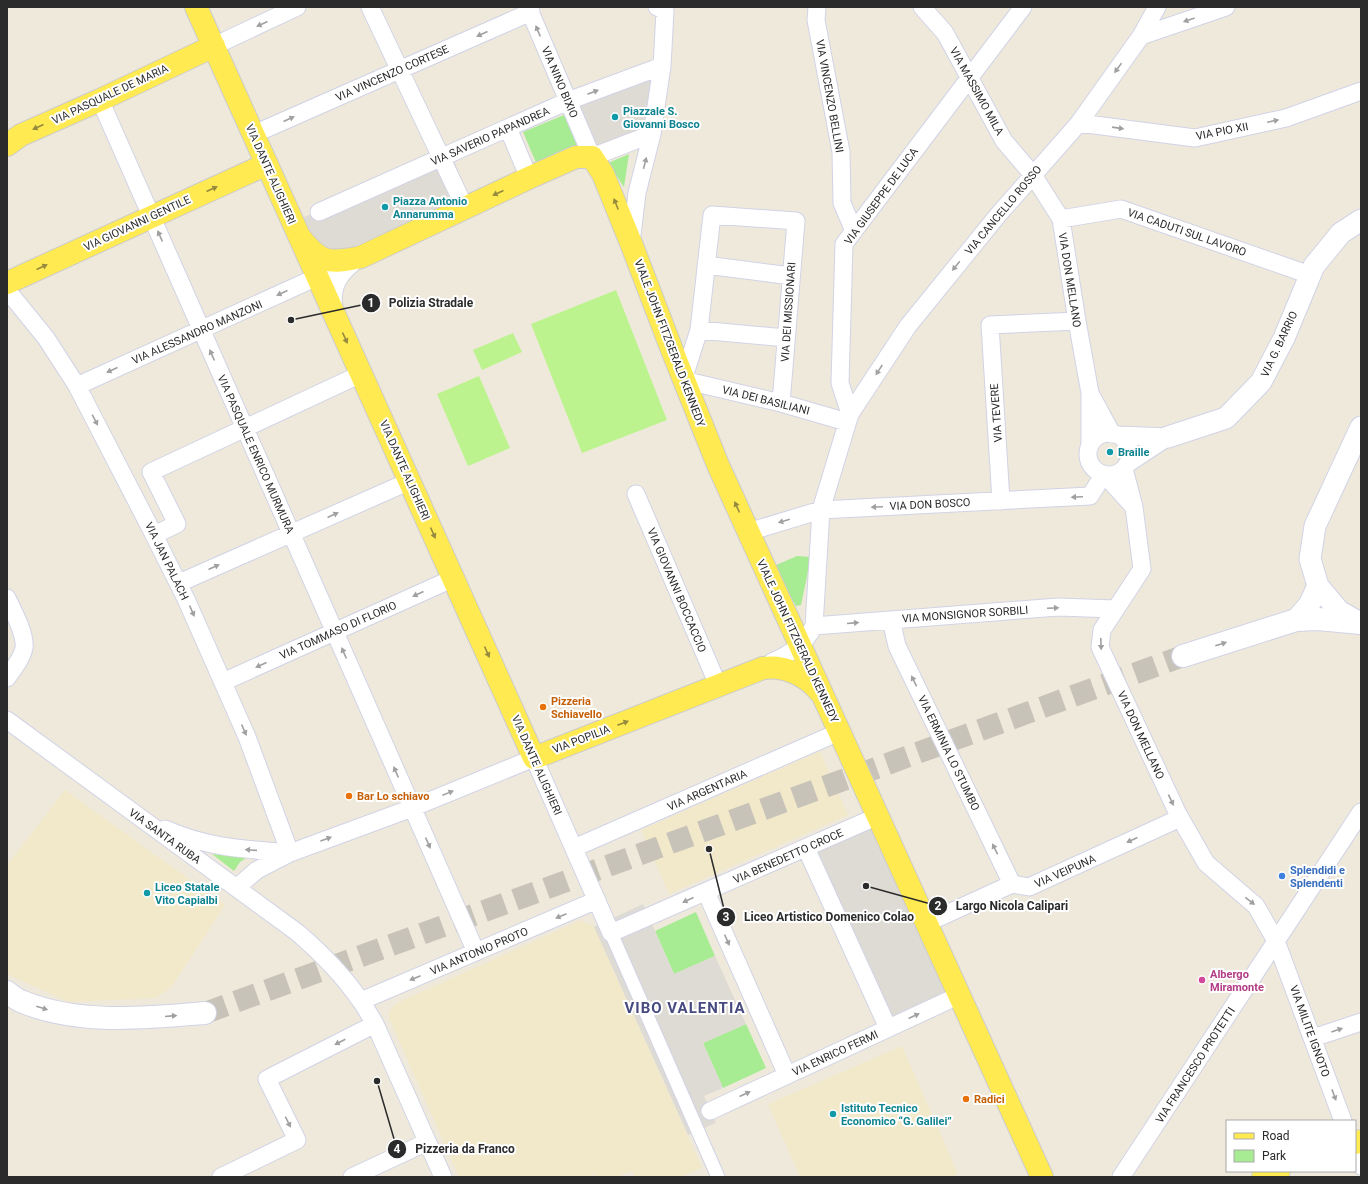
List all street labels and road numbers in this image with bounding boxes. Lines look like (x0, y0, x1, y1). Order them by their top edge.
street label: VIA VINCENZO BELLINI (813, 39, 846, 154)
street label: VIA VINCENZO CORTESE (334, 43, 451, 104)
street label: VIA NINO BIXIO (539, 45, 580, 120)
street label: VIA MASSIMO MILA (947, 45, 1007, 138)
street label: VIA PASQUALE DE MARIA (50, 61, 171, 127)
street label: VIA SAVERIO PAPANDREA (429, 104, 552, 169)
street label: VIA PIO XII (1195, 120, 1249, 143)
street label: VIA DANTE ALIGHIERI (243, 122, 298, 226)
street label: VIA GIUSEPPE DE LUCA (842, 145, 921, 247)
street label: VIA CANCELLO ROSSO (962, 163, 1044, 258)
street label: VIA GIOVANNI GENTILE (82, 193, 193, 254)
street label: VIA CADUTI SUL LAVORO (1126, 206, 1248, 259)
street label: VIA DON MELLANO (1056, 232, 1083, 328)
street label: VIALE JOHN FITZGERALD KENNEDY (631, 258, 708, 429)
street label: VIA DEI MISSIONARI (779, 262, 798, 363)
street label: VIA ALESSANDRO MANZONI (130, 298, 264, 367)
street label: VIA G. BARRIO (1259, 309, 1300, 379)
street label: VIA PASQUALE ENRICO MURMURA (215, 373, 297, 536)
street label: VIA DEI BASILIANI (721, 383, 811, 418)
street label: VIA TEVERE (988, 383, 1005, 443)
street label: VIA DANTE ALIGHIERI (377, 418, 432, 522)
street label: VIA DON BOSCO (889, 496, 971, 513)
street label: VIA JAN PALACH (142, 520, 191, 602)
street label: VIA GIOVANNI BOCCACCIO (644, 526, 709, 654)
street label: VIALE JOHN FITZGERALD KENNEDY (754, 558, 841, 725)
street label: VIA TOMMASO DI FLORIO (278, 599, 399, 662)
street label: VIA MONSIGNOR SORBILI (901, 604, 1029, 625)
street label: VIA DON MELLANO (1114, 689, 1167, 781)
street label: VIA ERMINIA LO STUMBO (915, 693, 982, 813)
street label: VIA DANTE ALIGHIERI (509, 713, 564, 817)
street label: VIA POPILIA (551, 722, 613, 756)
street label: VIA ARGENTARIA (665, 767, 750, 814)
street label: VIA SANTA RUBA (126, 806, 204, 867)
street label: VIA BENEDETTO CROCE (731, 826, 845, 887)
street label: VIA VEIPUNA (1033, 852, 1098, 891)
street label: VIA ANTONIO PROTO (428, 925, 530, 978)
street label: VIA MILITE IGNOTO (1287, 984, 1332, 1079)
street label: VIA FRANCESCO PROTETTI (1153, 1005, 1238, 1126)
street label: VIA ENRICO FERMI (790, 1028, 880, 1079)

